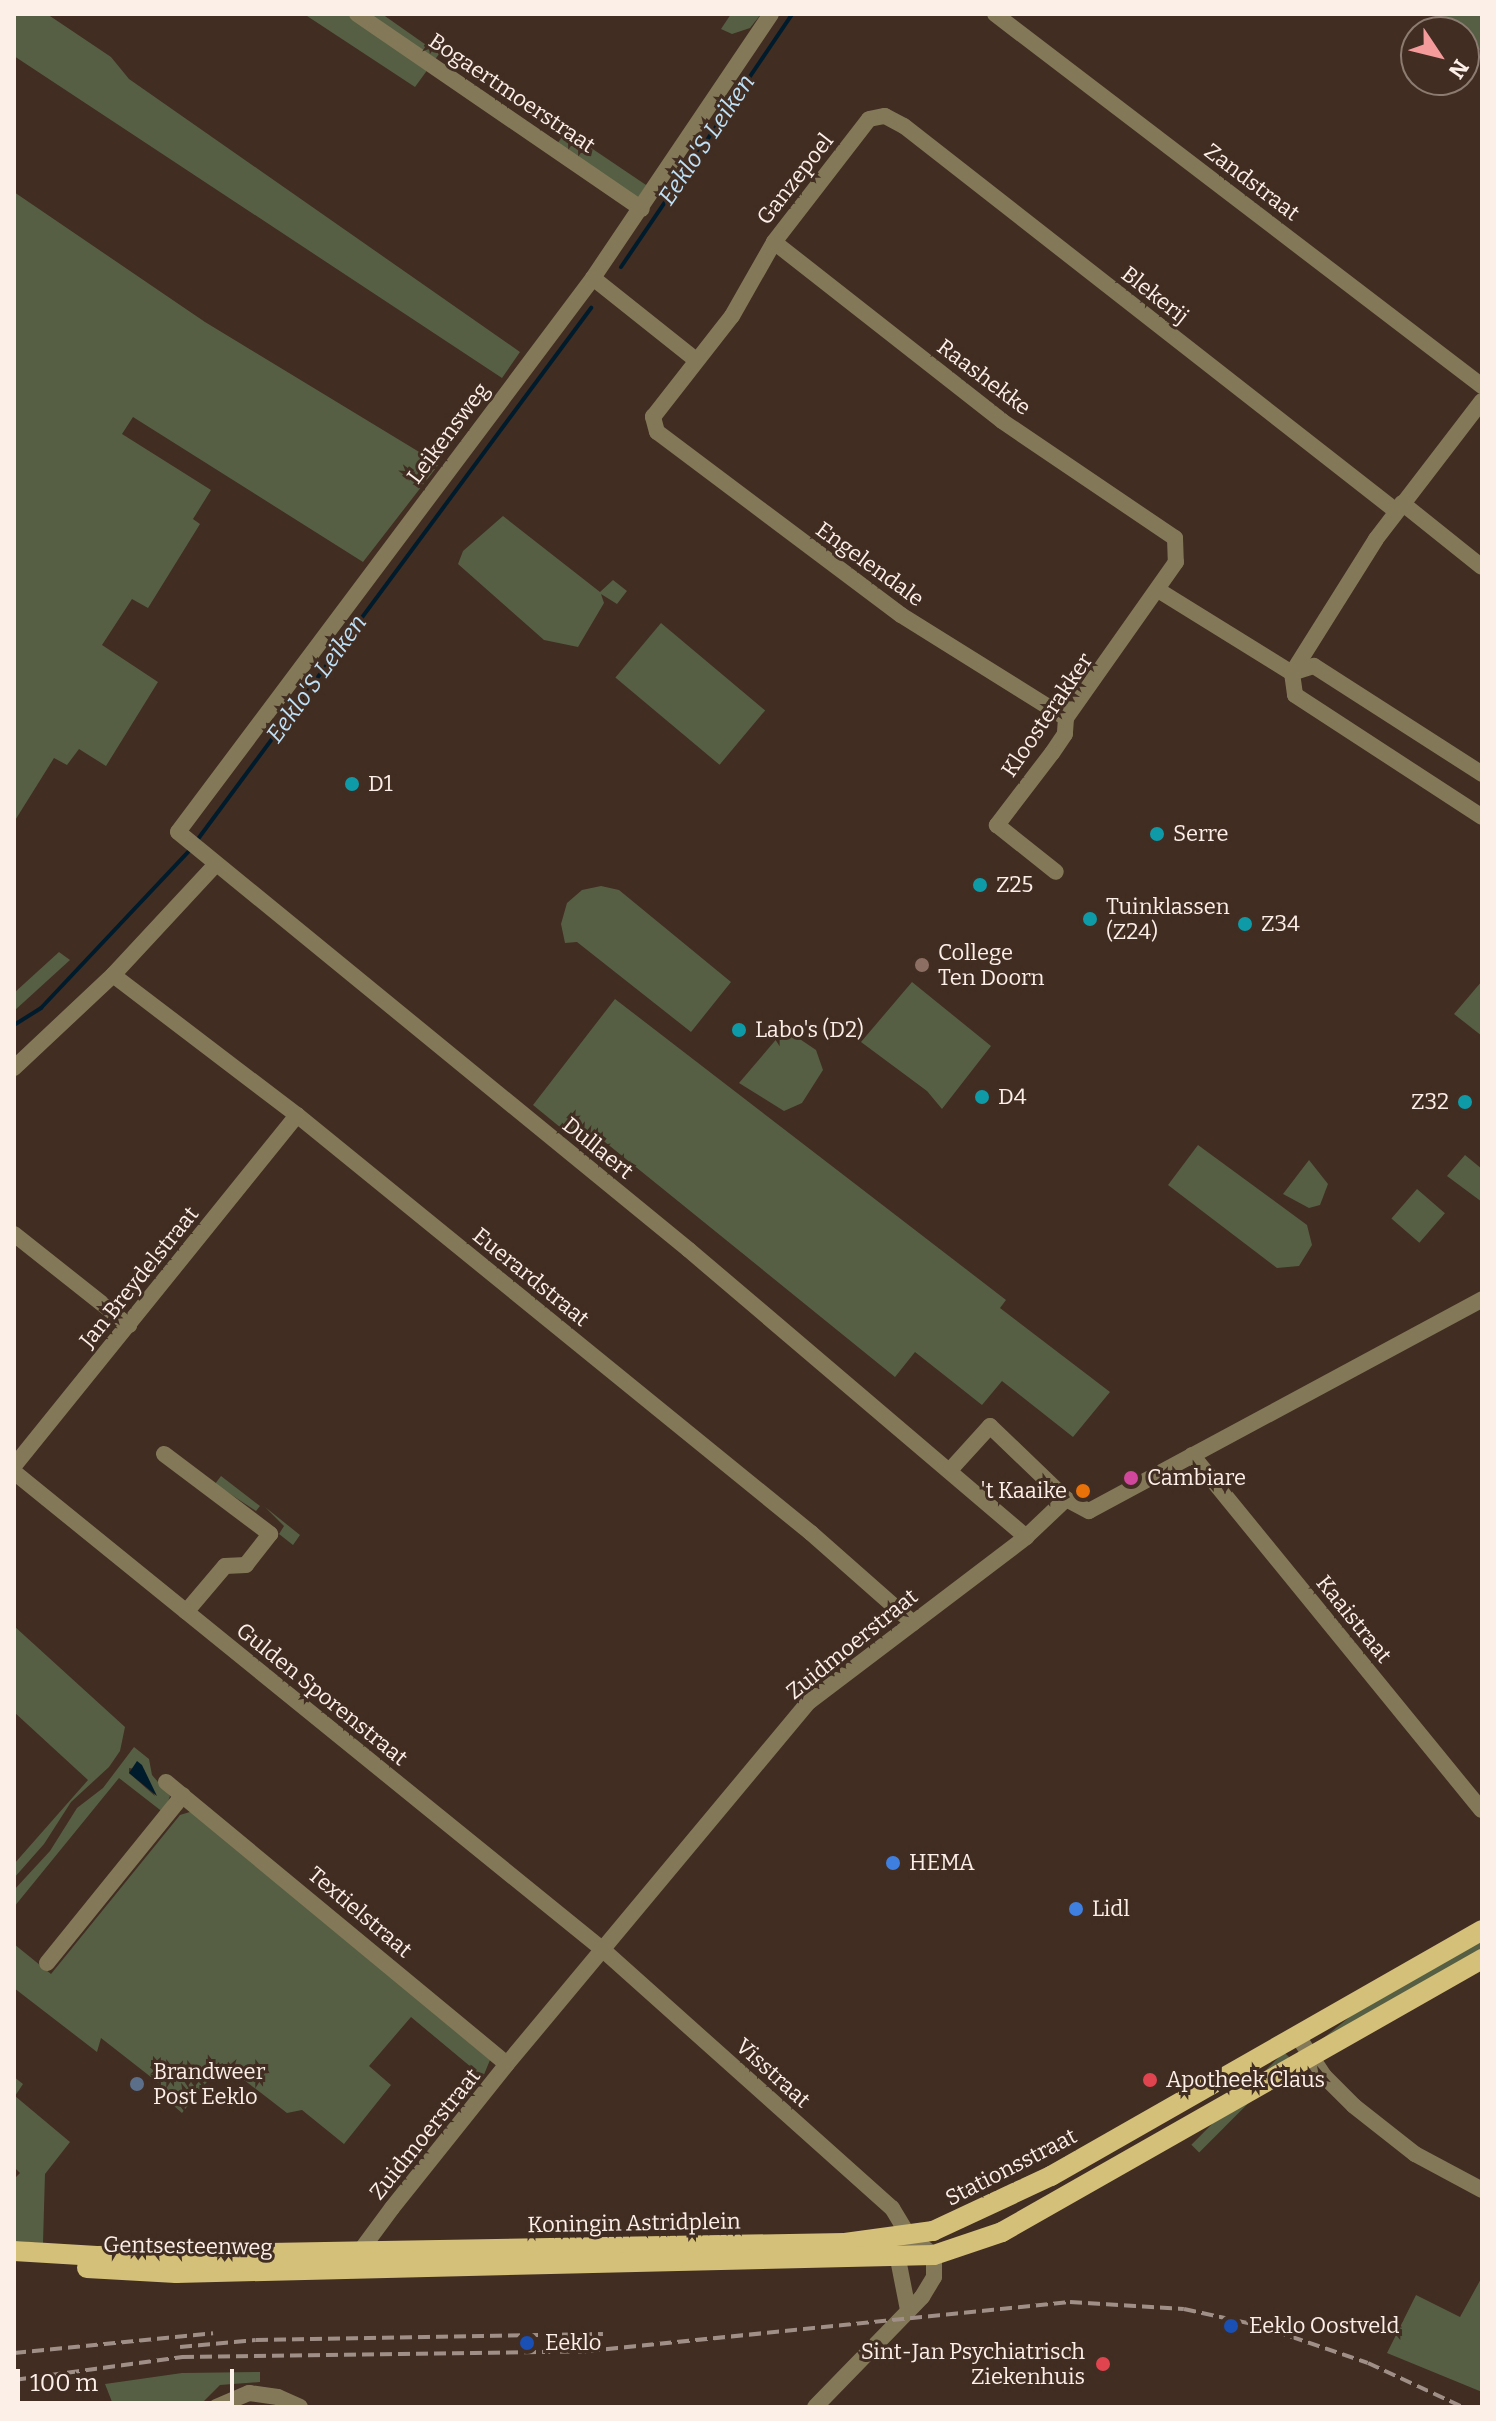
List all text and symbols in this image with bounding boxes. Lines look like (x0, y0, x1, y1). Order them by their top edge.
north arrow (1400, 16, 1480, 96)
street label: Bogaertmoerstraat (424, 28, 600, 158)
text: N (1443, 54, 1474, 84)
water label: Eeklo'S Leiken (653, 69, 761, 211)
street label: Ganzepoel (751, 128, 839, 230)
street label: Zandstraat (1199, 138, 1305, 226)
street label: Blekerij (1116, 261, 1194, 329)
street label: Raashekke (932, 333, 1036, 421)
street label: Leikensweg (401, 377, 495, 489)
street label: Engelendale (811, 516, 929, 612)
water label: Eeklo'S Leiken (261, 609, 373, 749)
street label: Kloosterakker (996, 648, 1098, 782)
place label: D1 (368, 771, 393, 797)
marker: D1 (343, 775, 361, 793)
place label: Serre (1173, 821, 1229, 847)
marker: Serre (1148, 825, 1166, 843)
place label: Z25 (996, 872, 1033, 898)
marker: Z25 (971, 876, 989, 894)
place label: Tuinklassen (Z24) (1106, 893, 1230, 944)
marker: Tuinklassen (Z24) (1081, 910, 1099, 928)
place label: Z34 (1261, 911, 1300, 937)
marker: Z34 (1236, 915, 1254, 933)
place label: College Ten Doorn (938, 939, 1044, 990)
marker: College Ten Doorn (913, 956, 931, 974)
place label: Labo's (D2) (755, 1017, 864, 1043)
marker: Labo's (D2) (730, 1021, 748, 1039)
place label: D4 (998, 1084, 1027, 1110)
marker: D4 (973, 1088, 991, 1106)
place label: Z32 (1411, 1089, 1449, 1115)
marker: Z32 (1456, 1093, 1474, 1111)
street label: Dullaert (557, 1112, 639, 1184)
street label: Jan Breydelstraat (74, 1201, 204, 1353)
street label: Euerardstraat (468, 1222, 594, 1332)
place label: Cambiare (1147, 1465, 1246, 1491)
marker: Cambiare (1122, 1469, 1140, 1487)
place label: 't Kaaike (981, 1478, 1067, 1504)
marker: 't Kaaike (1074, 1482, 1092, 1500)
street label: Kaaistraat (1311, 1570, 1397, 1668)
street label: Zuidmoerstraat (781, 1583, 923, 1705)
street label: Gulden Sporenstraat (231, 1617, 413, 1771)
place label: HEMA (909, 1850, 975, 1876)
marker: HEMA (884, 1854, 902, 1872)
street label: Textielstraat (303, 1861, 417, 1963)
place label: Lidl (1092, 1896, 1130, 1922)
marker: Lidl (1067, 1900, 1085, 1918)
street label: Visstraat (730, 2033, 816, 2113)
place label: Brandweer Post Eeklo (153, 2058, 265, 2110)
street label: Zuidmoerstraat (364, 2063, 486, 2205)
place label: Apotheek Claus (1166, 2067, 1325, 2093)
marker: Apotheek Claus (1141, 2071, 1159, 2089)
marker: Brandweer Post Eeklo (128, 2075, 146, 2093)
street label: Stationsstraat (941, 2123, 1081, 2211)
street label: Koningin Astridplein (527, 2208, 741, 2238)
street label: Gentsesteenweg (103, 2231, 273, 2261)
place label: Eeklo Oostveld (1249, 2313, 1400, 2339)
marker: Eeklo Oostveld (1220, 2315, 1242, 2337)
place label: Eeklo (545, 2330, 601, 2356)
marker: Eeklo (516, 2332, 538, 2354)
place label: Sint-Jan Psychiatrisch Ziekenhuis (861, 2338, 1085, 2390)
scale bar (20, 2353, 238, 2403)
marker: Sint-Jan Psychiatrisch Ziekenhuis (1092, 2353, 1114, 2375)
text: 100 m (30, 2369, 98, 2397)

